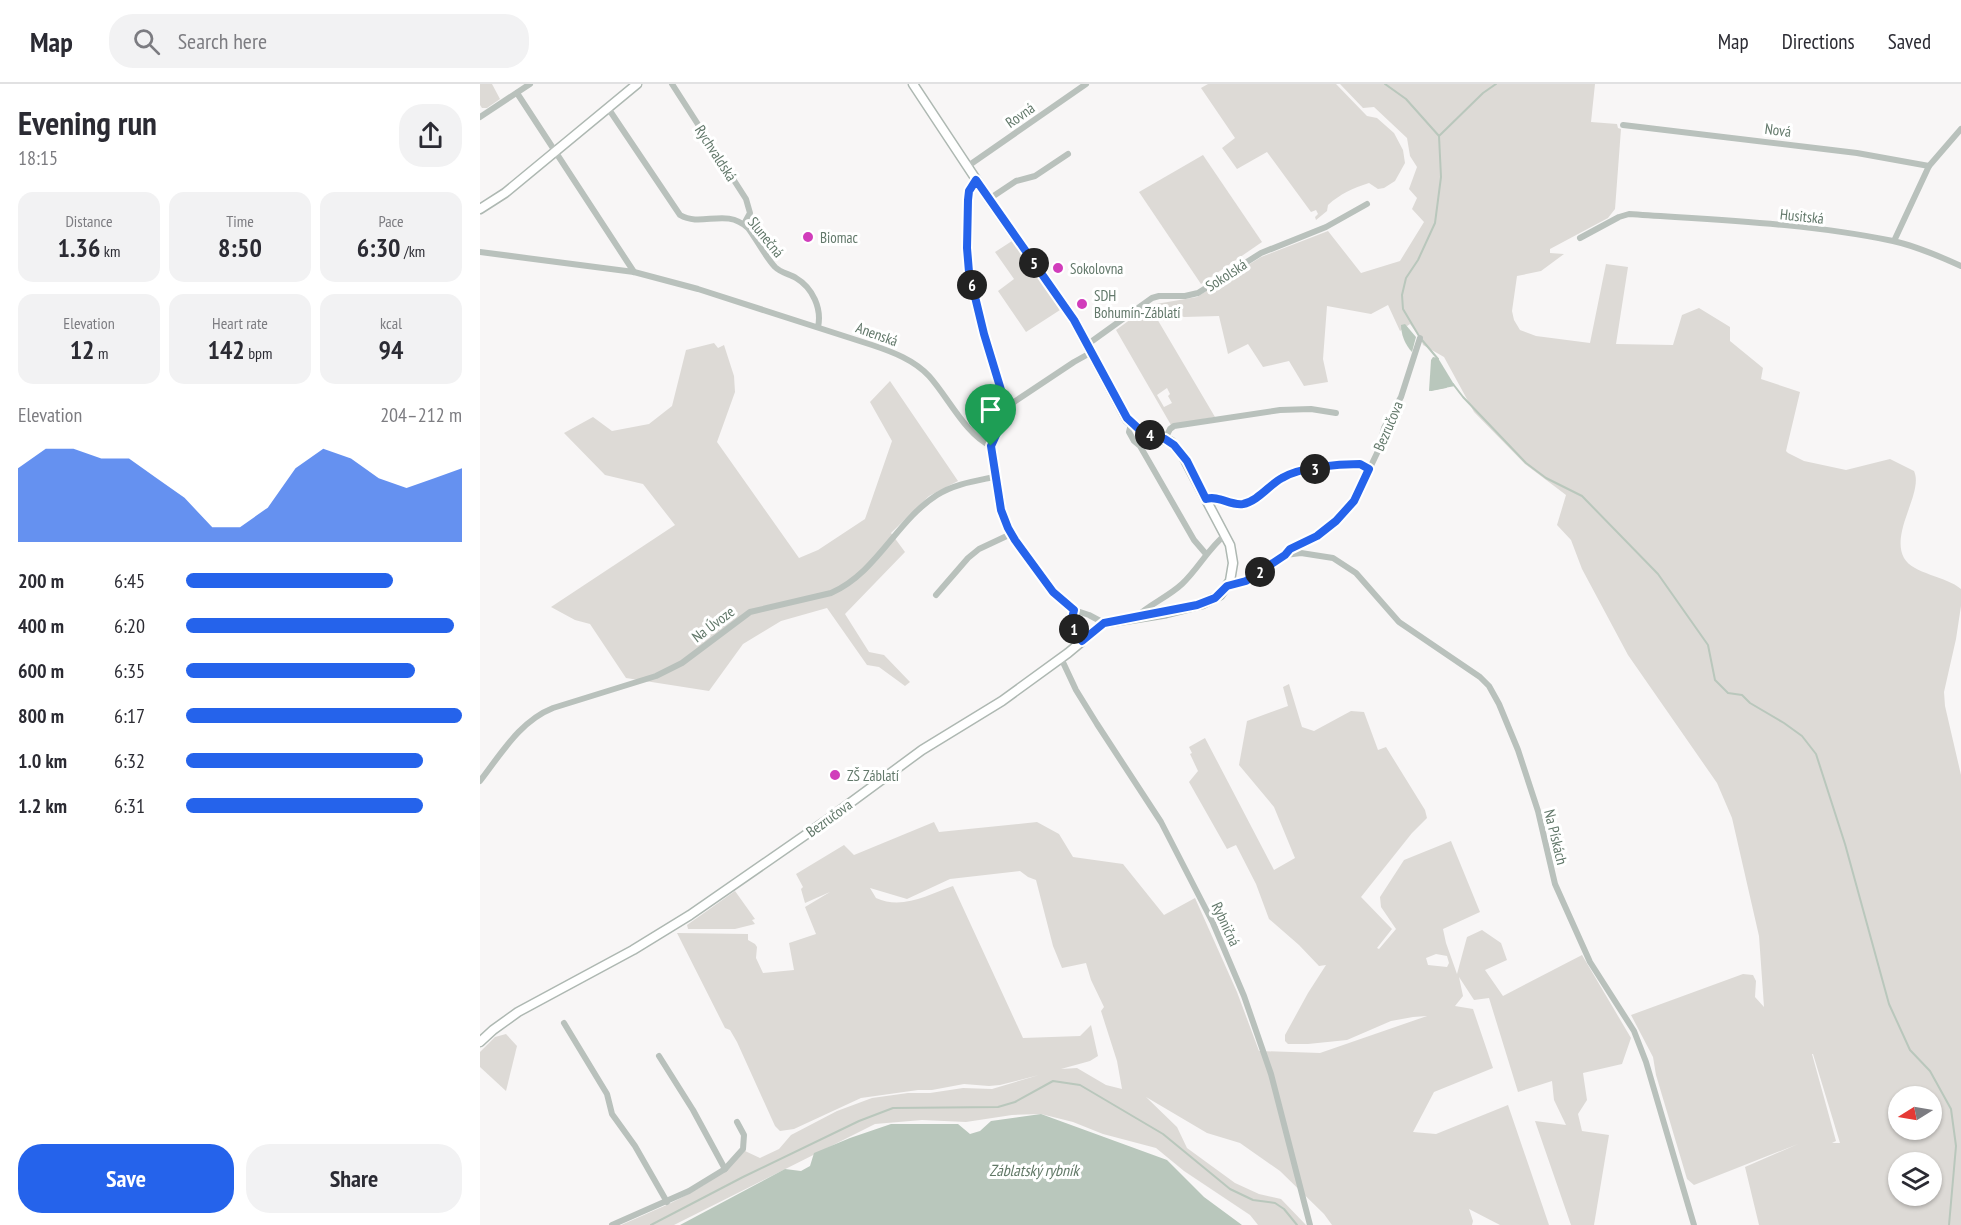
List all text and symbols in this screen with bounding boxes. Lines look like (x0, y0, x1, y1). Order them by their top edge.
search box (109, 14, 529, 68)
text: Map (30, 23, 73, 60)
icon: search (130, 25, 163, 58)
text: Search here (178, 27, 267, 55)
text: Map (1718, 28, 1749, 55)
text: Directions (1782, 28, 1855, 55)
text: Saved (1888, 28, 1931, 55)
street label: Rovná (1002, 98, 1038, 132)
text: Evening run (18, 101, 157, 144)
button: share (399, 104, 462, 167)
street label: Nová (1764, 119, 1792, 141)
street label: Rychvaldská (691, 121, 741, 185)
text: 18:15 (18, 145, 58, 171)
street label: Husitská (1779, 204, 1825, 228)
text: Distance (65, 211, 113, 231)
text: Time (226, 211, 254, 231)
text: Pace (378, 211, 404, 231)
street label: Slunečná (744, 213, 788, 261)
place label: Biomac (820, 228, 859, 247)
marker: Biomac (801, 230, 815, 244)
text: 1.36 (58, 231, 100, 264)
text: 8:50 (218, 231, 262, 264)
text: 6:30 (357, 231, 401, 264)
text: km (100, 241, 120, 261)
text: /km (401, 241, 425, 261)
pin: 5 (1019, 248, 1049, 278)
text: 5 (1030, 253, 1038, 273)
street label: Sokolská (1202, 255, 1250, 295)
place label: Sokolovna (1070, 259, 1123, 278)
marker: Sokolovna (1051, 261, 1065, 275)
pin: 6 (957, 270, 987, 300)
text: 6 (968, 275, 976, 295)
place label: SDH Bohumín-Záblatí (1094, 286, 1181, 322)
marker: SDH Bohumín-Záblatí (1075, 297, 1089, 311)
text: Elevation (63, 313, 115, 333)
text: Heart rate (212, 313, 268, 333)
text: kcal (380, 313, 402, 333)
street label: Anenská (853, 318, 901, 350)
text: 12 (70, 333, 95, 366)
text: 142 (207, 333, 245, 366)
text: 94 (379, 333, 403, 366)
text: m (95, 343, 108, 363)
text: bpm (245, 343, 273, 363)
pin (965, 384, 1016, 446)
icon: arrive (974, 393, 1007, 426)
street label: Bezručova (1369, 398, 1407, 454)
text: Elevation (18, 402, 82, 428)
text: 204–212 m (380, 402, 462, 428)
pin: 4 (1135, 420, 1165, 450)
text: 4 (1146, 425, 1154, 445)
pin: 3 (1300, 454, 1330, 484)
text: 3 (1311, 459, 1319, 479)
pin: 2 (1245, 557, 1275, 587)
text: 2 (1256, 562, 1264, 582)
text: 200 m (18, 568, 64, 594)
text: 6:45 (114, 568, 145, 594)
street label: Na Úvoze (688, 602, 738, 646)
text: 400 m (18, 613, 64, 639)
text: 6:20 (114, 613, 145, 639)
pin: 1 (1059, 614, 1089, 644)
text: 1 (1070, 619, 1078, 639)
text: 600 m (18, 658, 64, 684)
text: 6:35 (114, 658, 145, 684)
text: 800 m (18, 703, 64, 729)
text: 6:17 (114, 703, 145, 729)
text: 1.0 km (18, 748, 67, 774)
text: 6:32 (114, 748, 145, 774)
place label: ZŠ Záblatí (847, 766, 900, 785)
marker: ZŠ Záblatí (828, 768, 842, 782)
text: 1.2 km (18, 793, 67, 819)
text: 6:31 (114, 793, 145, 819)
street label: Bezručova (802, 795, 856, 841)
street label: Na Pískách (1540, 807, 1572, 867)
street label: Rybničná (1208, 899, 1244, 949)
north arrow (1888, 1086, 1942, 1140)
map controls (1888, 1086, 1942, 1206)
button: Save (18, 1144, 234, 1213)
button: Share (246, 1144, 462, 1213)
button: layers (1888, 1152, 1942, 1206)
water label: Záblatský rybník (989, 1160, 1081, 1180)

